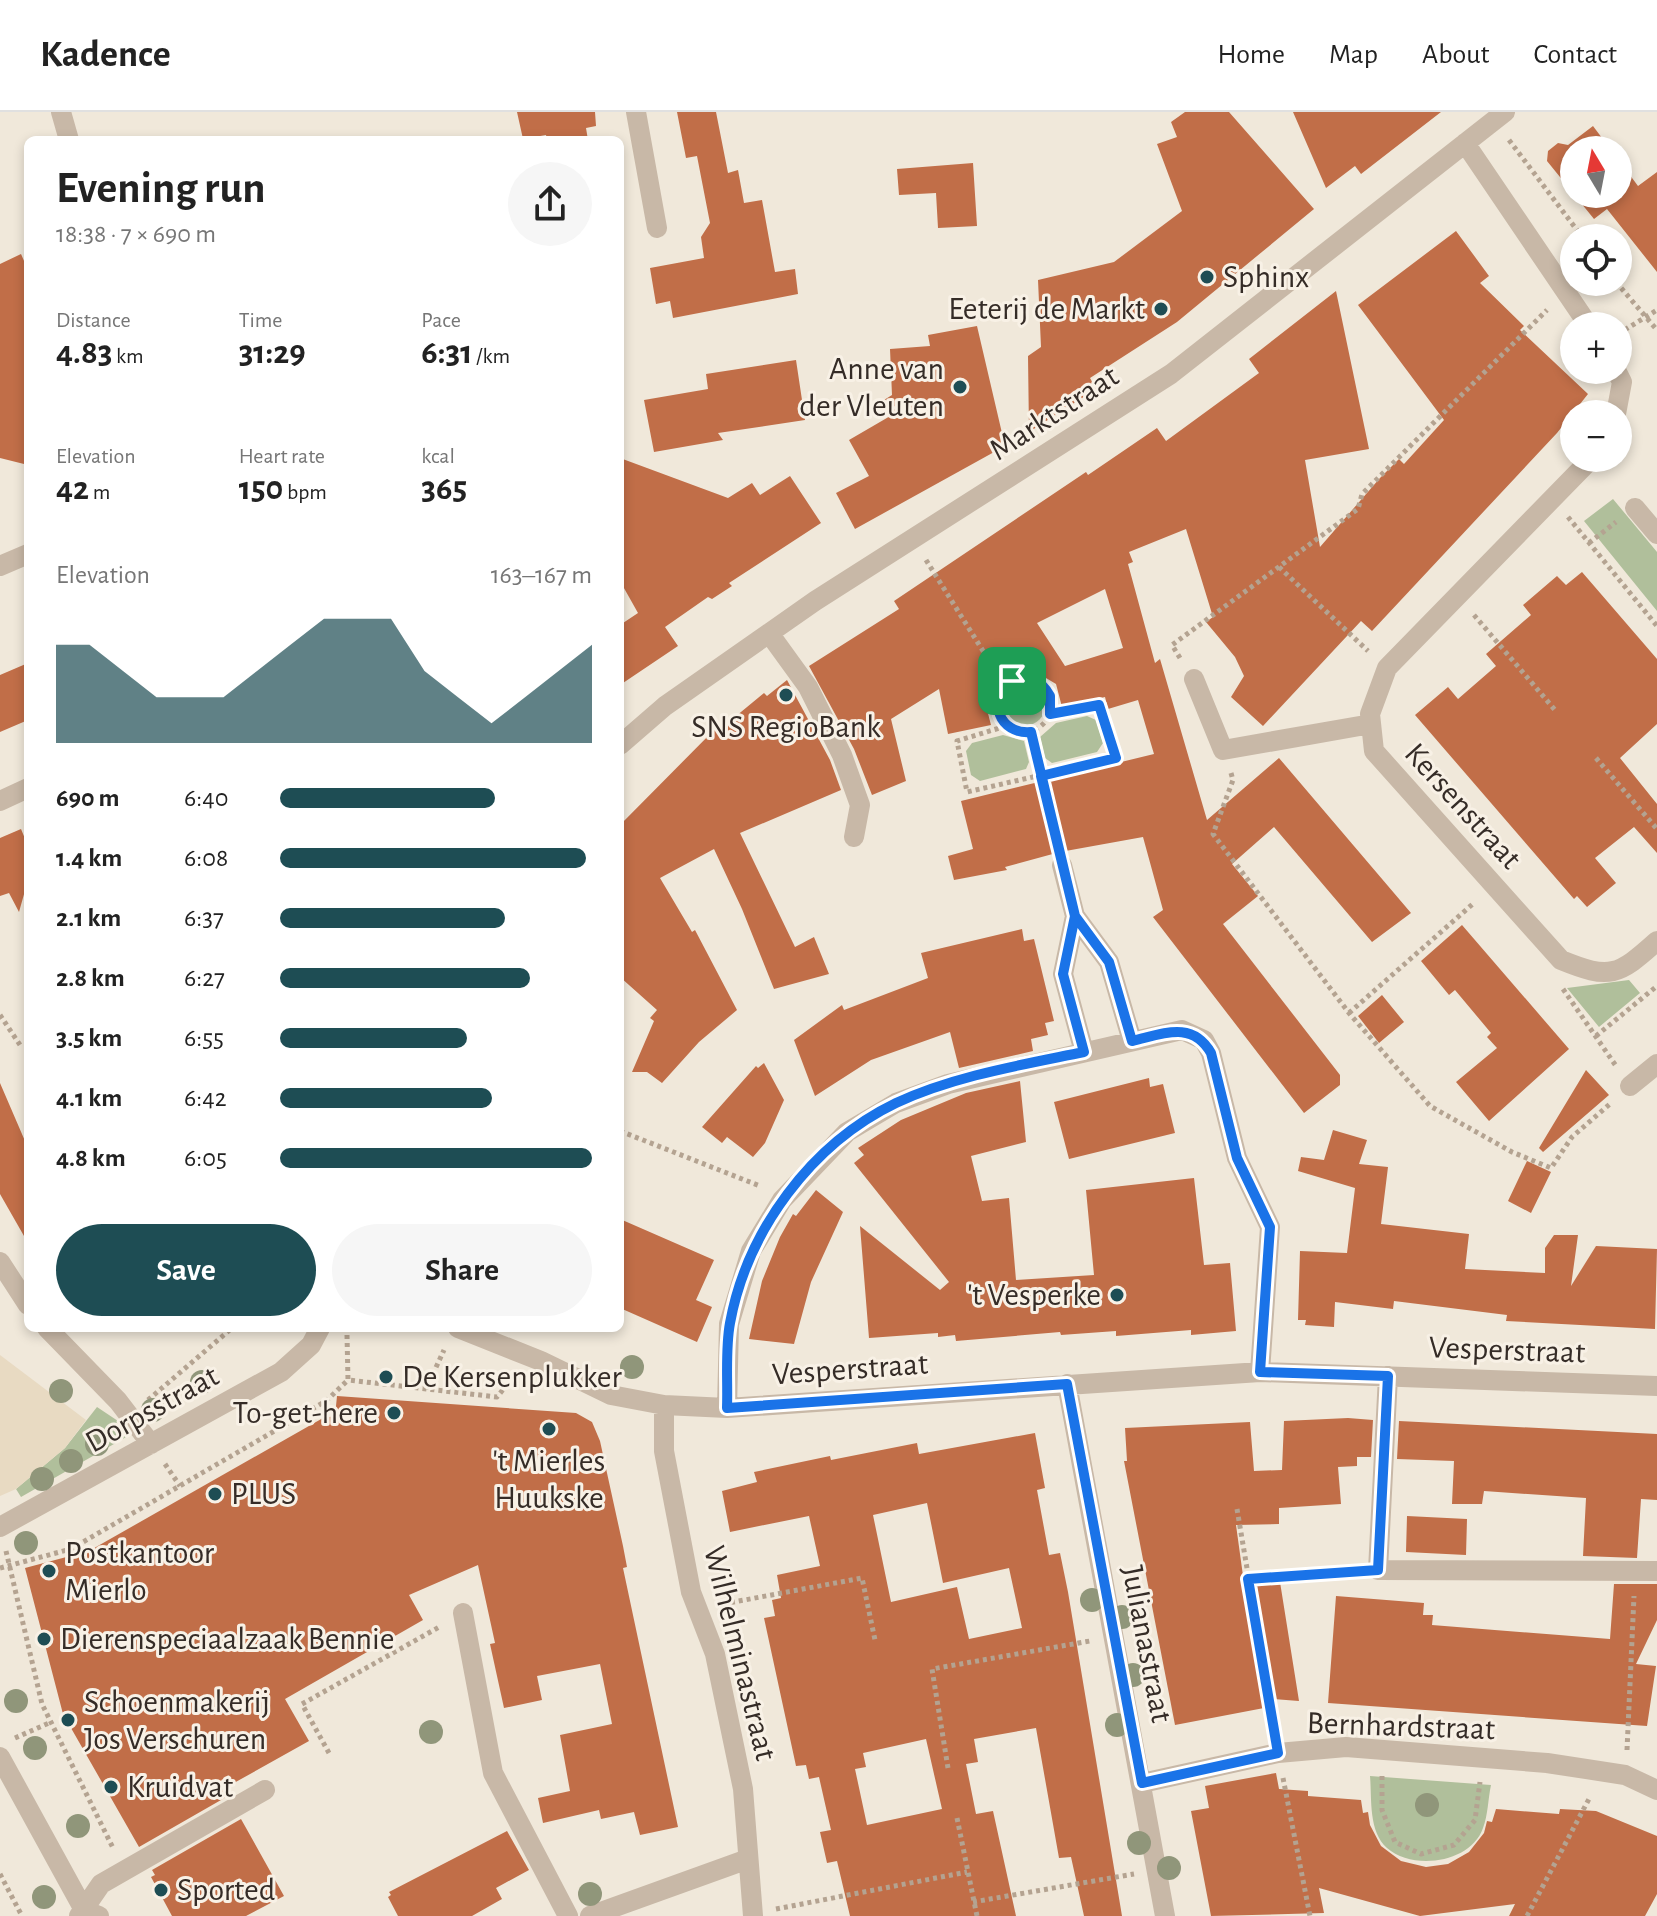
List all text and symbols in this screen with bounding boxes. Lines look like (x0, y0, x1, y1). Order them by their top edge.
text: Kadence (40, 36, 171, 74)
text: Home (1218, 41, 1285, 69)
text: Map (1329, 41, 1378, 69)
text: About (1422, 41, 1490, 69)
text: Contact (1534, 41, 1617, 69)
north arrow (1560, 136, 1632, 208)
map controls (1560, 136, 1632, 472)
button: share (508, 162, 592, 246)
text: Evening run (56, 167, 265, 211)
text: 18:38 · 7 × 690 m (56, 221, 216, 247)
button: locate (1560, 224, 1632, 296)
place label: Sphinx (1223, 261, 1309, 293)
marker: Sphinx (1198, 268, 1216, 286)
place label: Eeterij de Markt (948, 293, 1145, 325)
marker: Eeterij de Markt (1152, 300, 1170, 318)
text: Distance (56, 309, 131, 331)
text: Time (239, 309, 283, 331)
text: Pace (421, 309, 461, 331)
button: + (1560, 312, 1632, 384)
text: 4.83 (56, 336, 112, 370)
text: 31:29 (239, 336, 306, 370)
text: 6:31 (421, 336, 472, 370)
text: km (112, 345, 144, 367)
text: /km (472, 345, 510, 367)
place label: Anne van der Vleuten (799, 353, 944, 422)
street label: Marktstraat (984, 360, 1124, 466)
marker: Anne van der Vleuten (951, 378, 969, 396)
button: − (1560, 400, 1632, 472)
text: Elevation (56, 445, 136, 467)
text: Heart rate (239, 445, 325, 467)
text: kcal (421, 445, 455, 467)
text: 42 (56, 472, 89, 506)
text: 150 (239, 472, 283, 506)
text: 365 (421, 472, 467, 506)
text: m (89, 481, 110, 503)
text: bpm (283, 481, 327, 503)
text: Elevation (56, 562, 150, 588)
text: 163–167 m (491, 562, 592, 588)
pin (978, 647, 1046, 715)
icon: arrive (990, 659, 1034, 703)
marker: SNS RegioBank (777, 686, 795, 704)
place label: SNS RegioBank (691, 711, 881, 743)
street label: Kersenstraat (1399, 737, 1527, 875)
text: 690 m (56, 785, 120, 811)
text: 6:40 (184, 785, 228, 811)
text: 1.4 km (56, 845, 122, 871)
text: 6:08 (184, 845, 228, 871)
text: 2.1 km (56, 905, 121, 931)
text: 6:37 (184, 905, 224, 931)
text: 2.8 km (56, 965, 125, 991)
text: 6:27 (184, 965, 225, 991)
text: 3.5 km (56, 1025, 122, 1051)
text: 6:55 (184, 1025, 224, 1051)
text: 4.1 km (56, 1085, 122, 1111)
text: 6:42 (184, 1085, 227, 1111)
text: 4.8 km (56, 1145, 126, 1171)
text: 6:05 (184, 1145, 227, 1171)
button: Save (56, 1224, 316, 1316)
button: Share (332, 1224, 592, 1316)
place label: 't Vesperke (967, 1279, 1101, 1311)
marker: 't Vesperke (1108, 1286, 1126, 1304)
street label: Vesperstraat (1428, 1331, 1586, 1369)
street label: Vesperstraat (771, 1348, 929, 1390)
street label: Dorpsstraat (80, 1360, 224, 1458)
place label: De Kersenplukker (402, 1361, 623, 1393)
marker: De Kersenplukker (377, 1368, 395, 1386)
place label: To-get-here (233, 1397, 378, 1429)
marker: To-get-here (385, 1404, 403, 1422)
marker: 't Mierles Huukske (540, 1420, 558, 1438)
place label: 't Mierles Huukske (493, 1445, 605, 1514)
place label: PLUS (231, 1478, 296, 1510)
marker: PLUS (206, 1485, 224, 1503)
place label: Postkantoor Mierlo (65, 1537, 215, 1606)
street label: Wilhelminastraat (698, 1542, 782, 1764)
marker: Postkantoor Mierlo (40, 1562, 58, 1580)
street label: Julianastraat (1116, 1563, 1178, 1725)
place label: Dierenspeciaalzaak Bennie (60, 1623, 395, 1655)
marker: Dierenspeciaalzaak Bennie (35, 1630, 53, 1648)
place label: Schoenmakerij Jos Verschuren (84, 1686, 270, 1755)
street label: Bernhardstraat (1306, 1707, 1496, 1745)
marker: Schoenmakerij Jos Verschuren (59, 1711, 77, 1729)
place label: Kruidvat (127, 1771, 233, 1803)
marker: Kruidvat (102, 1778, 120, 1796)
place label: Sported (177, 1874, 275, 1906)
marker: Sported (152, 1881, 170, 1899)

